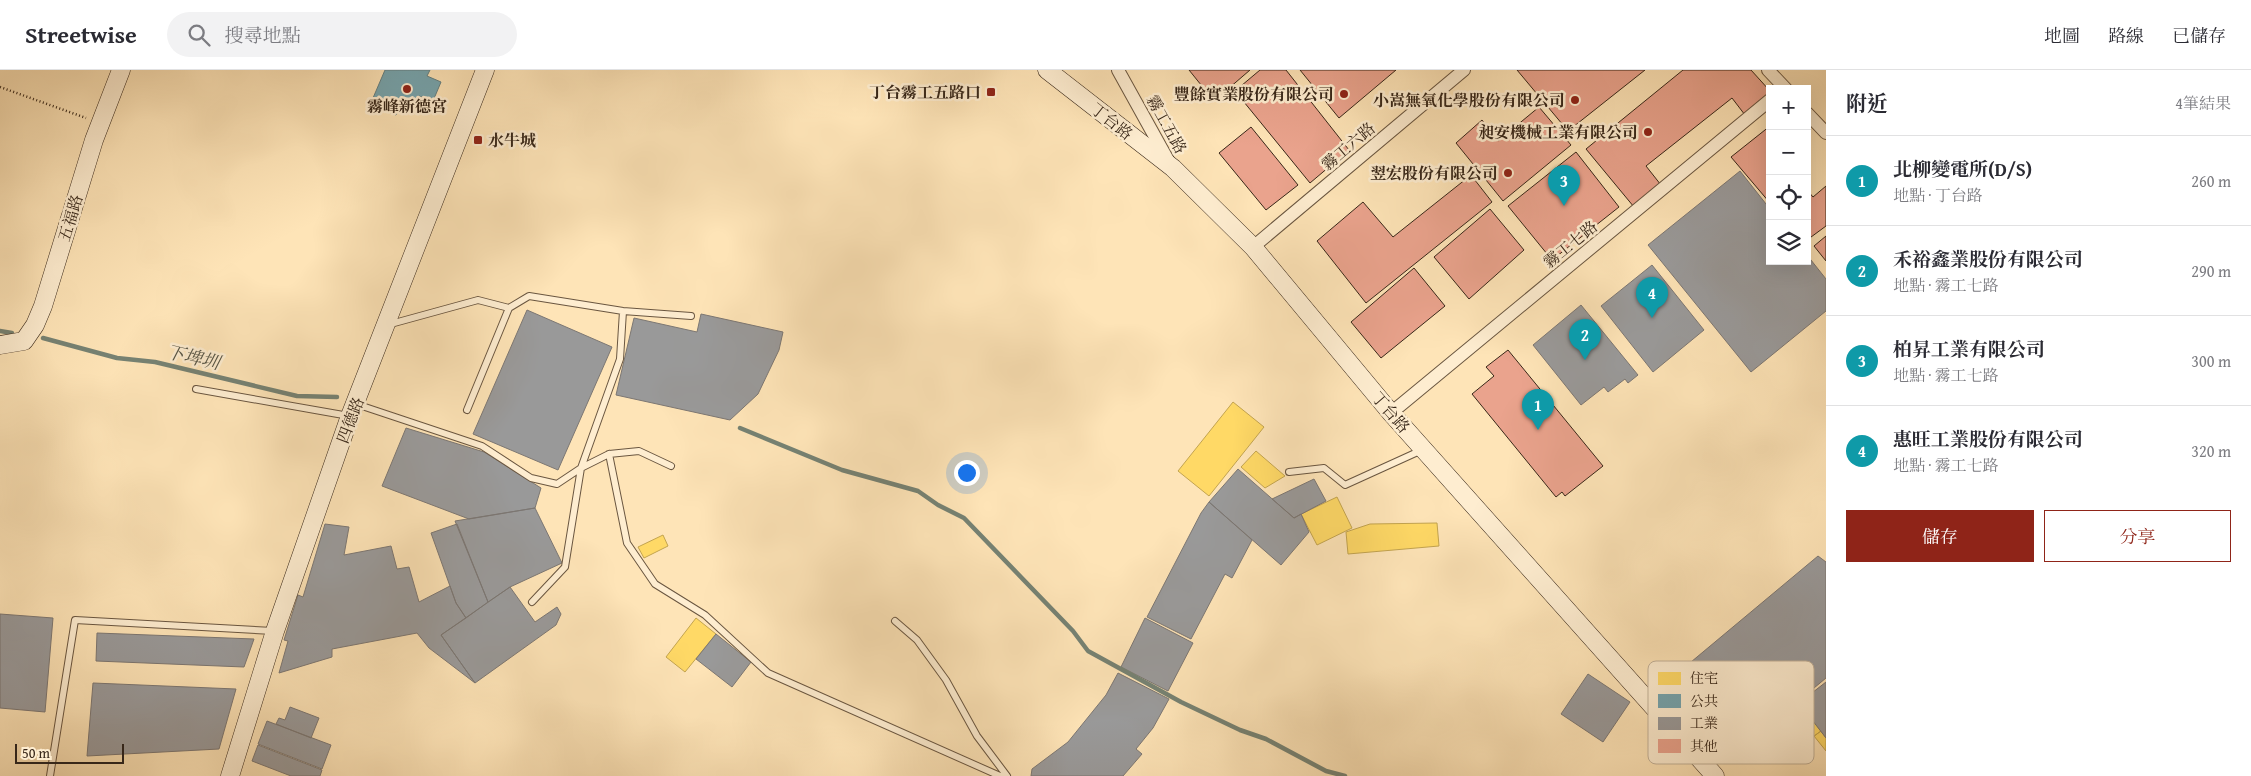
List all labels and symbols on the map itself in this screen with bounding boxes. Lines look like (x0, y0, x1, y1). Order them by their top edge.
place label: 丁台霧工五路口 (869, 80, 981, 104)
place label: 豐餘實業股份有限公司 (1174, 82, 1334, 106)
marker: 霧峰新德宮 (401, 83, 413, 95)
marker: 丁台霧工五路口 (985, 86, 997, 98)
marker: 豐餘實業股份有限公司 (1338, 88, 1350, 100)
place label: 小嵩無氧化學股份有限公司 (1373, 88, 1565, 112)
street label: 霧工五路 (1141, 90, 1193, 158)
place label: 霧峰新德宮 (367, 94, 447, 118)
marker: 小嵩無氧化學股份有限公司 (1569, 94, 1581, 106)
street label: 丁台路 (1086, 97, 1138, 145)
street label: 霧工六路 (1316, 116, 1380, 176)
place label: 昶安機械工業有限公司 (1478, 120, 1638, 144)
marker: 昶安機械工業有限公司 (1642, 126, 1654, 138)
place label: 水牛城 (488, 128, 536, 152)
marker: 水牛城 (472, 134, 484, 146)
place label: 翌宏股份有限公司 (1370, 161, 1498, 185)
pin: 3 (1548, 165, 1580, 206)
marker: 翌宏股份有限公司 (1502, 167, 1514, 179)
street label: 五福路 (52, 192, 88, 244)
street label: 霧工七路 (1538, 215, 1602, 273)
pin: 4 (1636, 277, 1668, 318)
pin: 2 (1569, 319, 1601, 360)
water label: 下埤圳 (164, 338, 225, 377)
street label: 丁台路 (1366, 386, 1416, 438)
pin: 1 (1522, 389, 1554, 430)
street label: 四德路 (330, 393, 370, 447)
your location (954, 460, 980, 486)
legend (1648, 661, 1814, 764)
text: 住宅 (1690, 668, 1718, 688)
text: 公共 (1690, 691, 1718, 711)
text: 工業 (1690, 713, 1718, 733)
text: 其他 (1690, 736, 1718, 756)
scale bar (15, 741, 124, 764)

